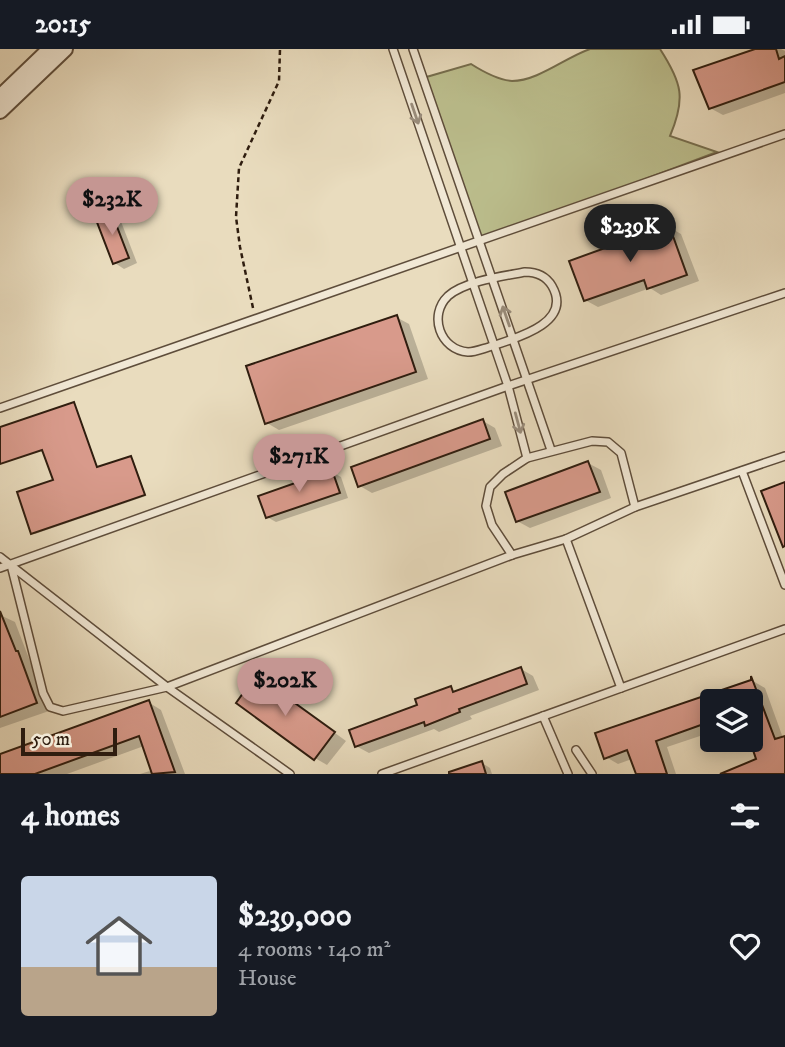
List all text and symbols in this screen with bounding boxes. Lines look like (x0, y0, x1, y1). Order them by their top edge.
text: 20:15 (35, 8, 91, 41)
one-way arrow (410, 102, 422, 124)
pin: $232K (63, 177, 161, 237)
text: $232K (82, 185, 142, 214)
pin: $239K (581, 205, 679, 264)
text: $239K (600, 212, 660, 241)
one-way arrow (498, 305, 511, 327)
one-way arrow (512, 411, 525, 433)
pin: $271K (250, 435, 348, 494)
text: $271K (269, 442, 329, 471)
pin: $202K (236, 659, 334, 718)
text: $202K (253, 666, 317, 695)
map controls (700, 689, 763, 752)
button: layers (700, 689, 763, 752)
scale bar (21, 725, 117, 757)
text: 50 m (32, 728, 70, 751)
icon: filters (726, 797, 764, 835)
text: 4 homes (21, 798, 120, 835)
text: $239,000 (238, 898, 352, 935)
icon: home (77, 904, 161, 988)
icon: heart (726, 927, 764, 965)
text: 4 rooms · 140 m² (238, 935, 391, 964)
text: House (238, 964, 296, 993)

